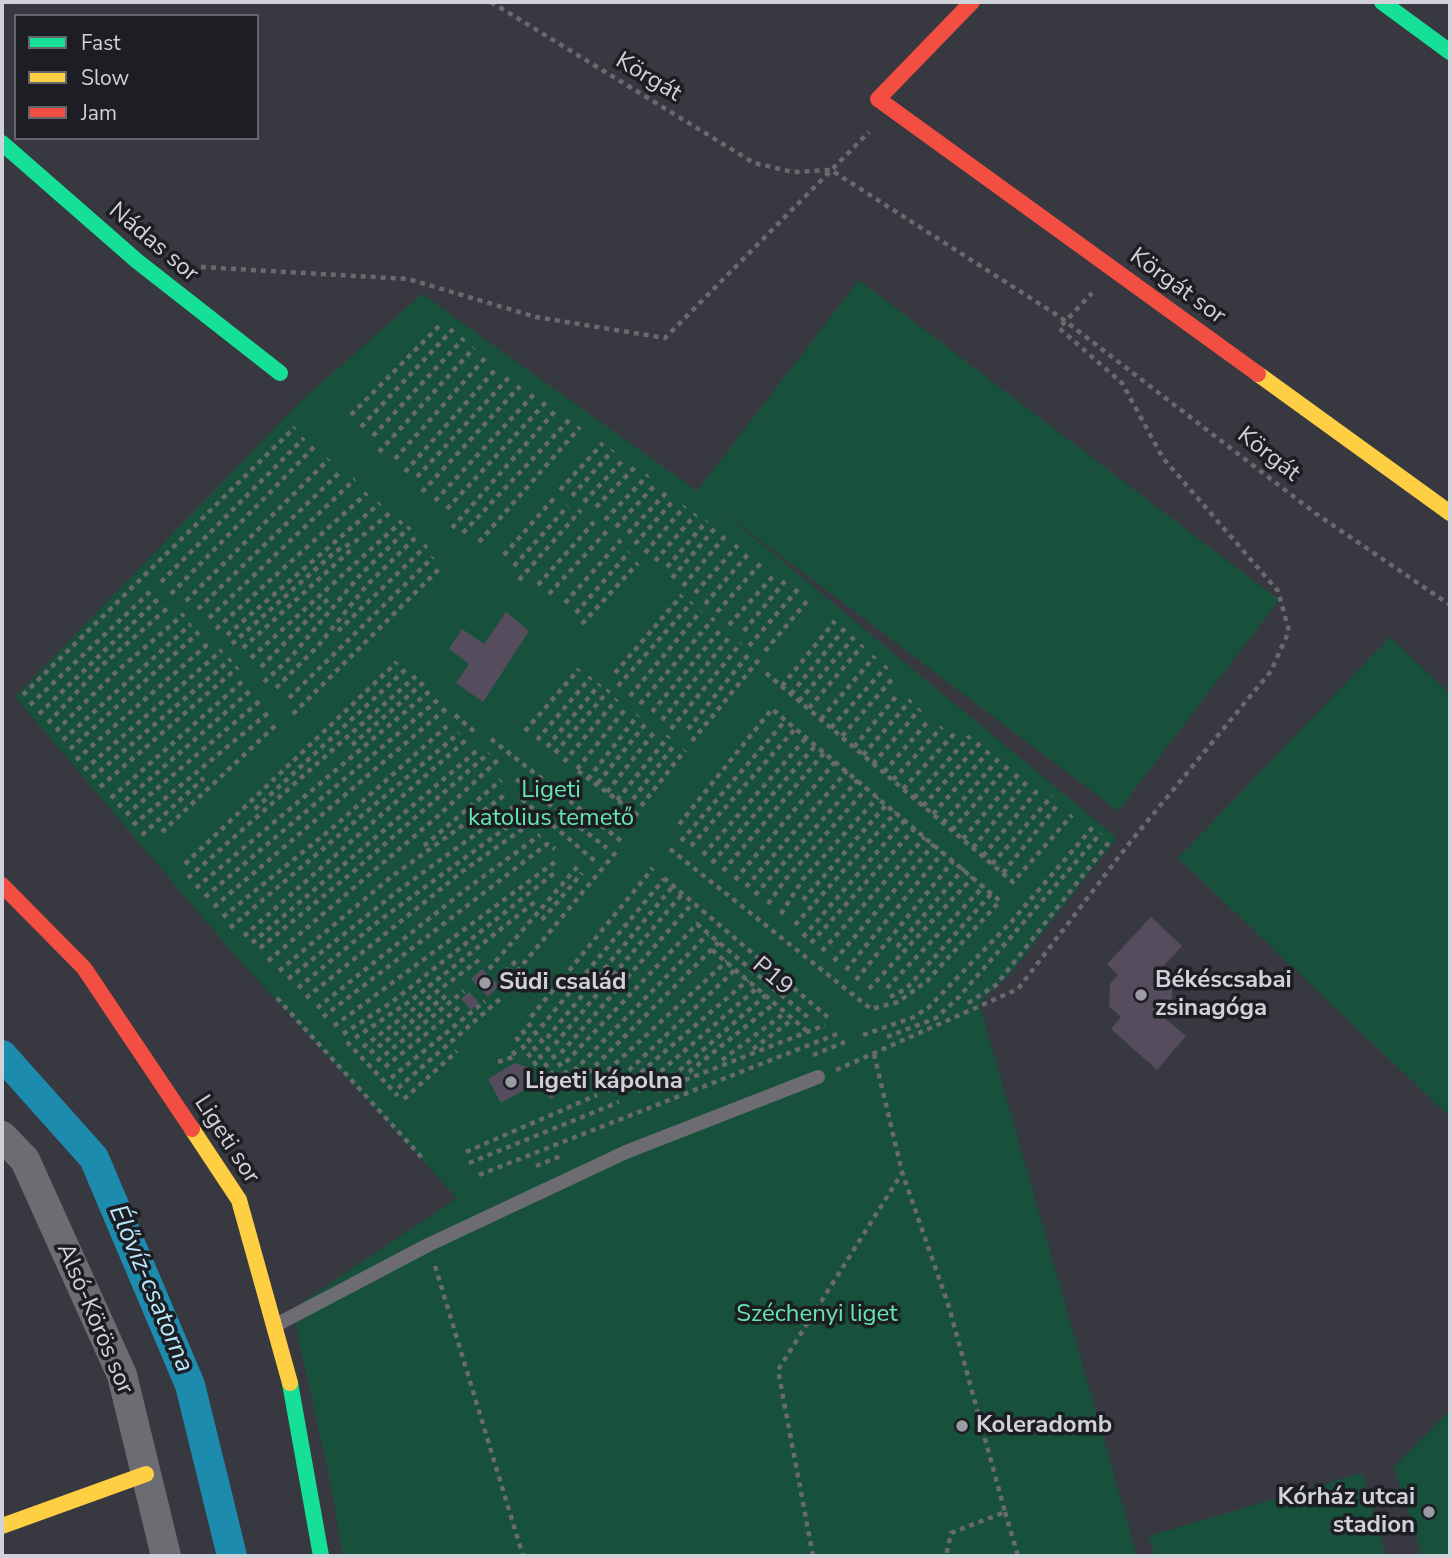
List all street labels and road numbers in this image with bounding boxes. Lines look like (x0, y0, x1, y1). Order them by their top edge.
street label: Körgát (610, 47, 686, 109)
street label: Nádas sor (102, 197, 204, 289)
street label: Körgát sor (1123, 243, 1231, 331)
street label: Körgát (1231, 422, 1305, 488)
street label: P19 (746, 952, 798, 1002)
street label: Ligeti sor (187, 1091, 265, 1189)
street label: Alsó-Körös sor (49, 1239, 139, 1399)

